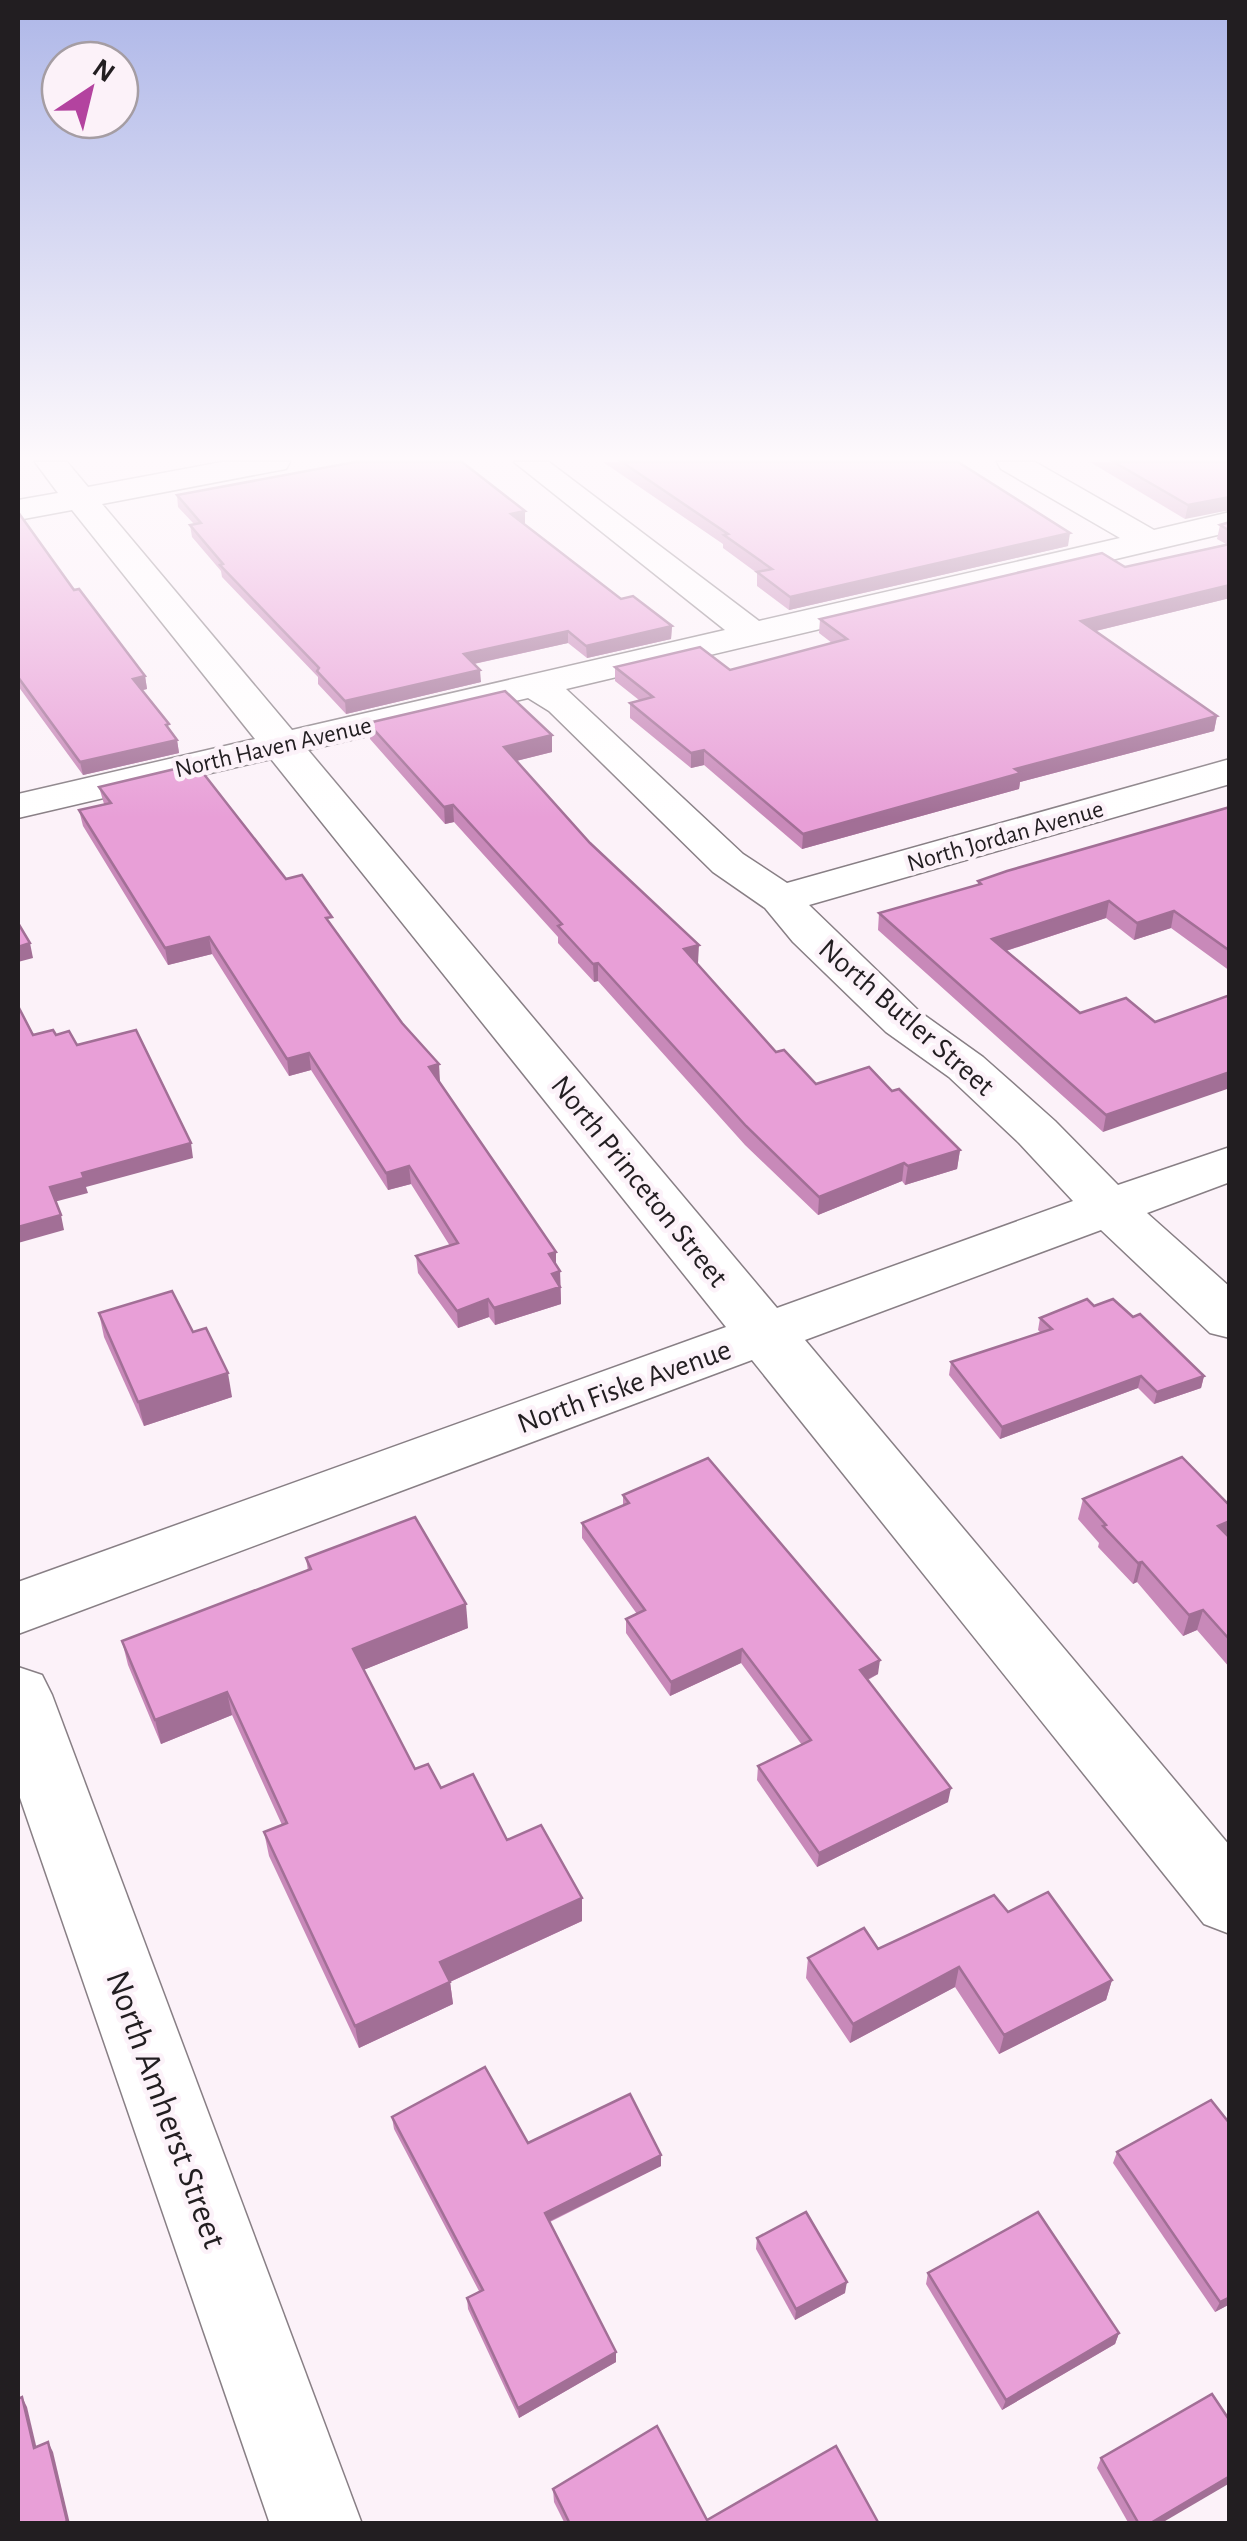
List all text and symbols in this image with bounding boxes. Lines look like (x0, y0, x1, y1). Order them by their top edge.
north arrow (40, 40, 140, 140)
text: N (87, 54, 119, 88)
street label: North Haven Avenue (172, 713, 374, 782)
street label: North Jordan Avenue (904, 796, 1107, 876)
street label: North Butler Street (813, 934, 1000, 1102)
street label: North Princeton Street (545, 1070, 734, 1293)
street label: North Fiske Avenue (514, 1334, 735, 1440)
street label: North Amherst Street (99, 1966, 232, 2253)

